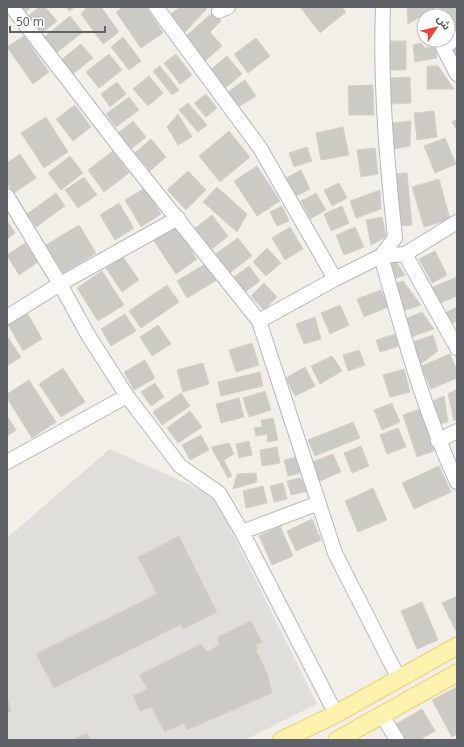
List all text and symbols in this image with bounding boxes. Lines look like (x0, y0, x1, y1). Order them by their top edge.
scale bar (10, 8, 105, 34)
north arrow (416, 8, 456, 48)
text: ش (434, 11, 455, 32)
text: 50 m (16, 13, 44, 30)

